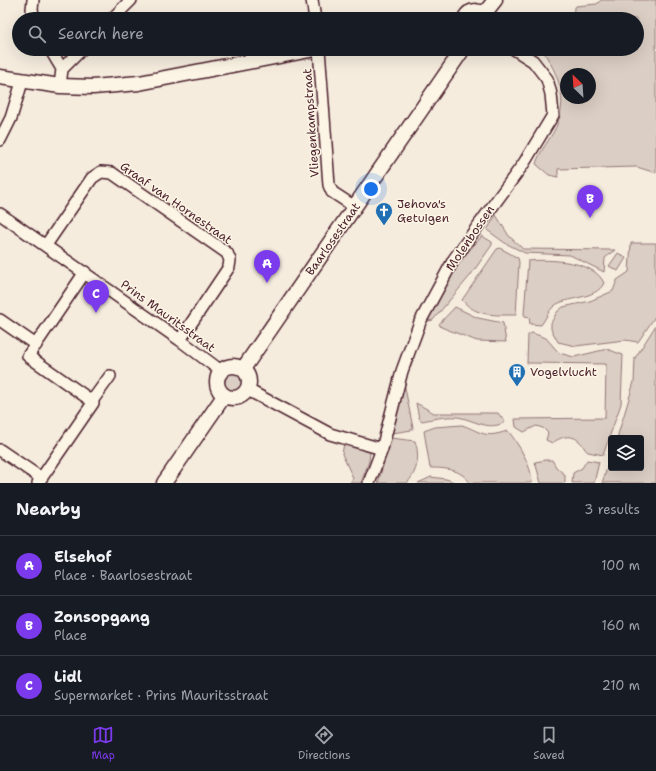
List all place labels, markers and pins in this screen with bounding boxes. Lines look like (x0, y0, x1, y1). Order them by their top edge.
pin: B (577, 185, 603, 218)
place label: Jehova's Getuigen (397, 196, 449, 226)
church icon: Jehova's Getuigen (374, 201, 394, 226)
pin: A (254, 250, 280, 283)
pin: C (83, 280, 109, 313)
building icon: Vogelvlucht (507, 362, 527, 387)
place label: Vogelvlucht (530, 364, 597, 380)

